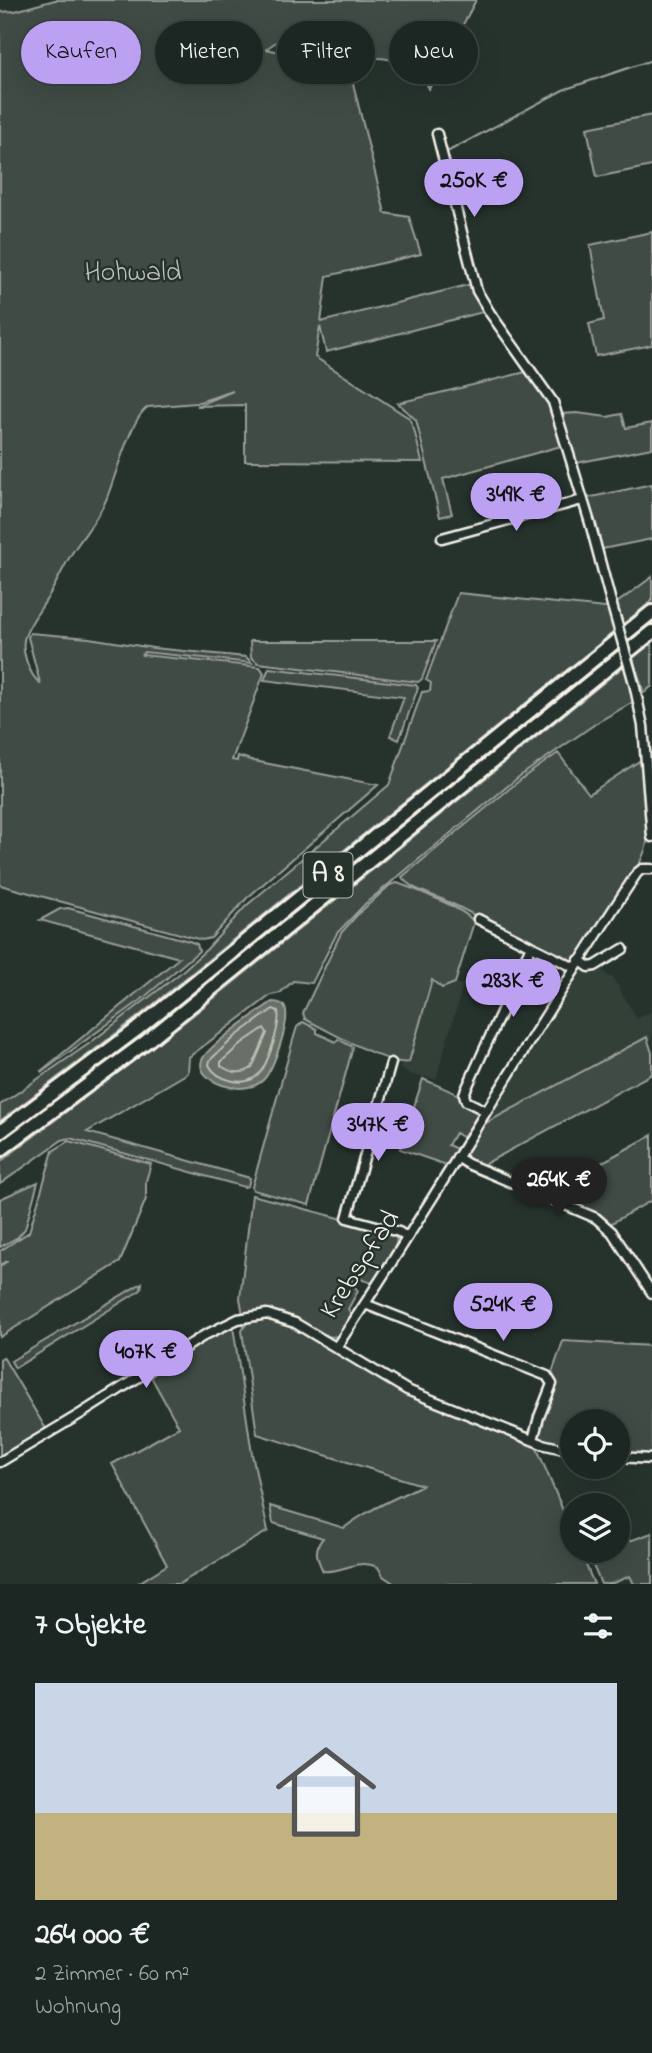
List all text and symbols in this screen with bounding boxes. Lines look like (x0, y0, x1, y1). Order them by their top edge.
chip: Kaufen (21, 21, 141, 84)
chip: Mieten (155, 21, 263, 84)
chip: Filter (277, 21, 375, 84)
chip: Neu (389, 21, 478, 84)
pin: 250K € (417, 160, 531, 219)
text: 250K € (440, 165, 508, 198)
park label: Hohwald (84, 253, 182, 294)
pin: 349K € (459, 474, 573, 533)
text: 349K € (487, 479, 545, 512)
road number: A 8 (304, 852, 352, 898)
pin: 283K € (456, 960, 570, 1019)
text: 283K € (482, 965, 544, 998)
pin: 347K € (321, 1104, 435, 1163)
text: 347K € (347, 1109, 409, 1142)
pin: 264K € (502, 1158, 616, 1218)
text: 264K € (527, 1164, 591, 1197)
street label: Krebspfad (310, 1202, 412, 1328)
pin: 524K € (446, 1284, 560, 1343)
text: 524K € (470, 1289, 537, 1322)
pin: 407K € (89, 1330, 203, 1390)
text: 407K € (115, 1336, 177, 1369)
map controls (560, 1409, 630, 1563)
button: locate (560, 1409, 630, 1479)
button: layers (560, 1493, 630, 1563)
text: 7 Objekte (35, 1604, 146, 1648)
icon: filters (579, 1607, 617, 1645)
icon: home (263, 1729, 389, 1855)
text: 264 000 € (35, 1914, 150, 1958)
text: 2 Zimmer · 60 m² (35, 1958, 189, 1991)
text: Wohnung (35, 1991, 121, 2024)

